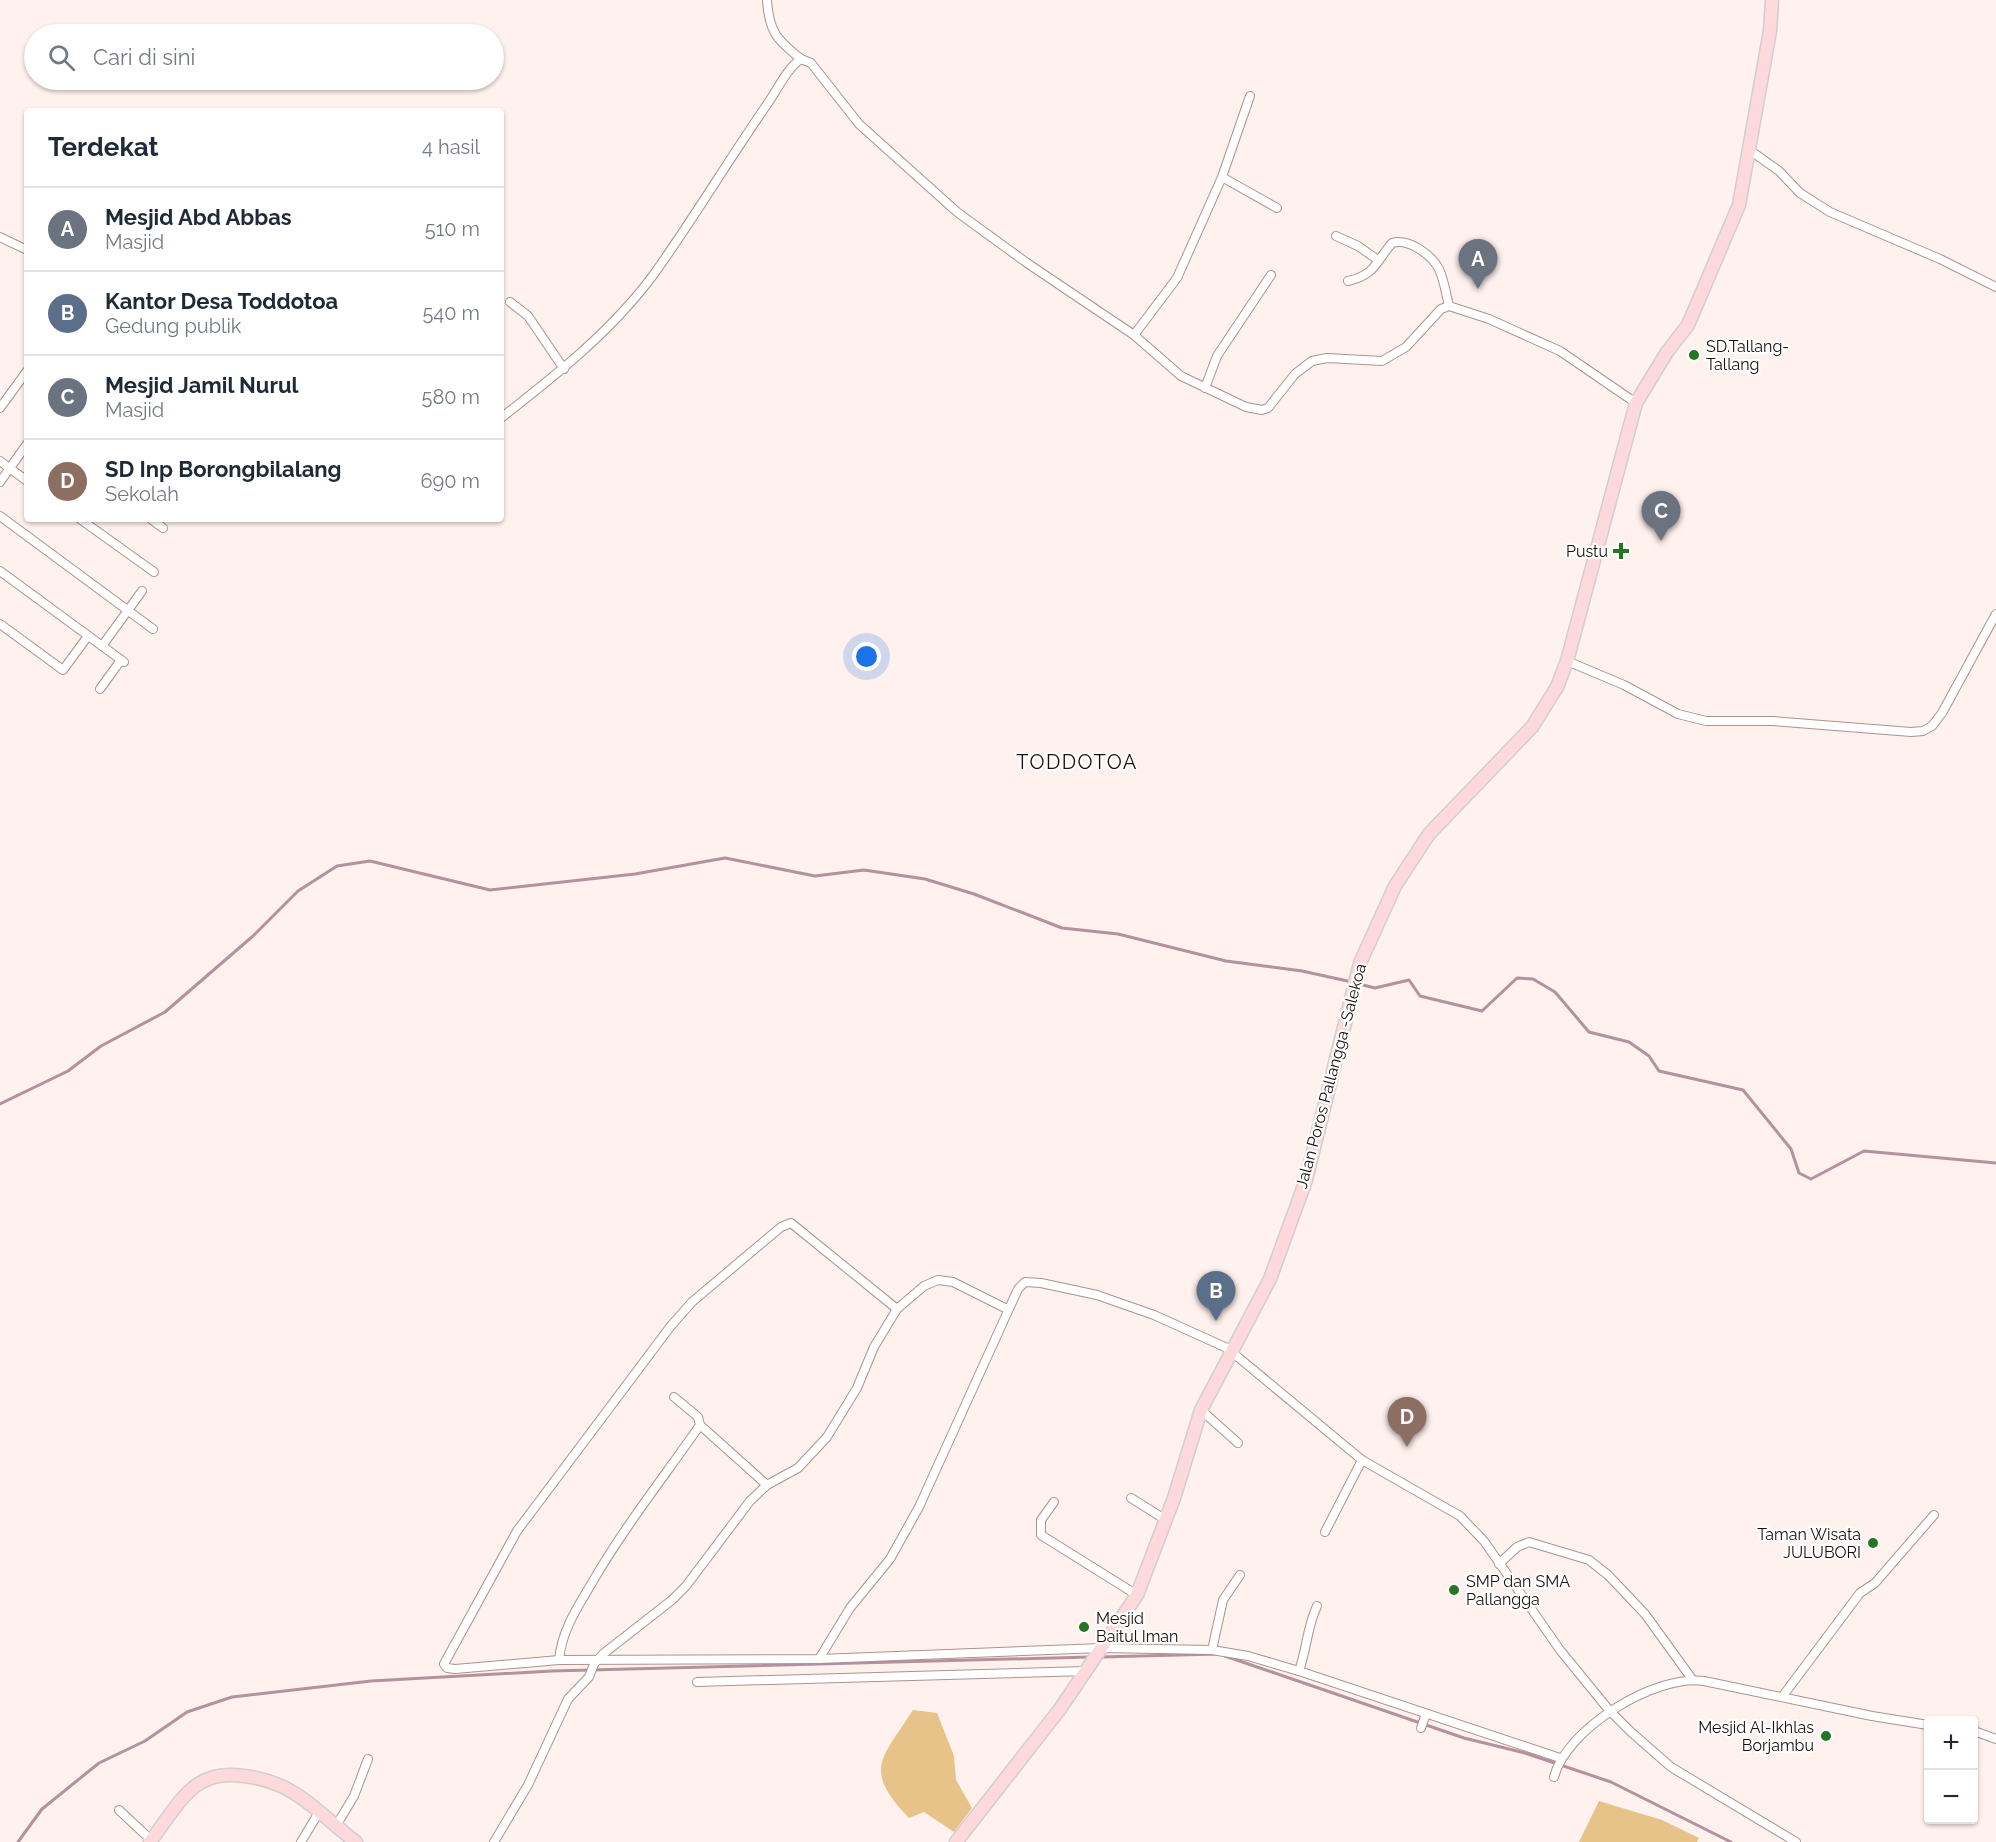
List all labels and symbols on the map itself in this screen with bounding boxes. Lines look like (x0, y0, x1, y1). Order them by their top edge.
pin: A (1458, 240, 1498, 289)
place label: SD.Tallang- Tallang (1706, 337, 1789, 374)
marker: SD.Tallang- Tallang (1687, 348, 1701, 362)
pin: C (1642, 492, 1680, 541)
place label: Pustu (1566, 542, 1608, 561)
marker: Pustu (1612, 542, 1630, 560)
your location (852, 642, 881, 671)
district label: TODDOTOA (1016, 750, 1138, 774)
street label: Jalan Poros Pallangga -Salekoa (1292, 962, 1370, 1190)
pin: B (1196, 1272, 1236, 1321)
pin: D (1388, 1398, 1426, 1447)
place label: Taman Wisata JULUBORI (1757, 1525, 1861, 1562)
marker: Taman Wisata JULUBORI (1866, 1536, 1880, 1550)
place label: SMP dan SMA Pallangga (1466, 1572, 1570, 1609)
marker: SMP dan SMA Pallangga (1447, 1583, 1461, 1597)
place label: Mesjid Baitul Iman (1096, 1609, 1178, 1646)
marker: Mesjid Baitul Iman (1077, 1620, 1091, 1634)
place label: Mesjid Al-Ikhlas Borjambu (1698, 1718, 1814, 1755)
marker: Mesjid Al-Ikhlas Borjambu (1819, 1729, 1833, 1743)

